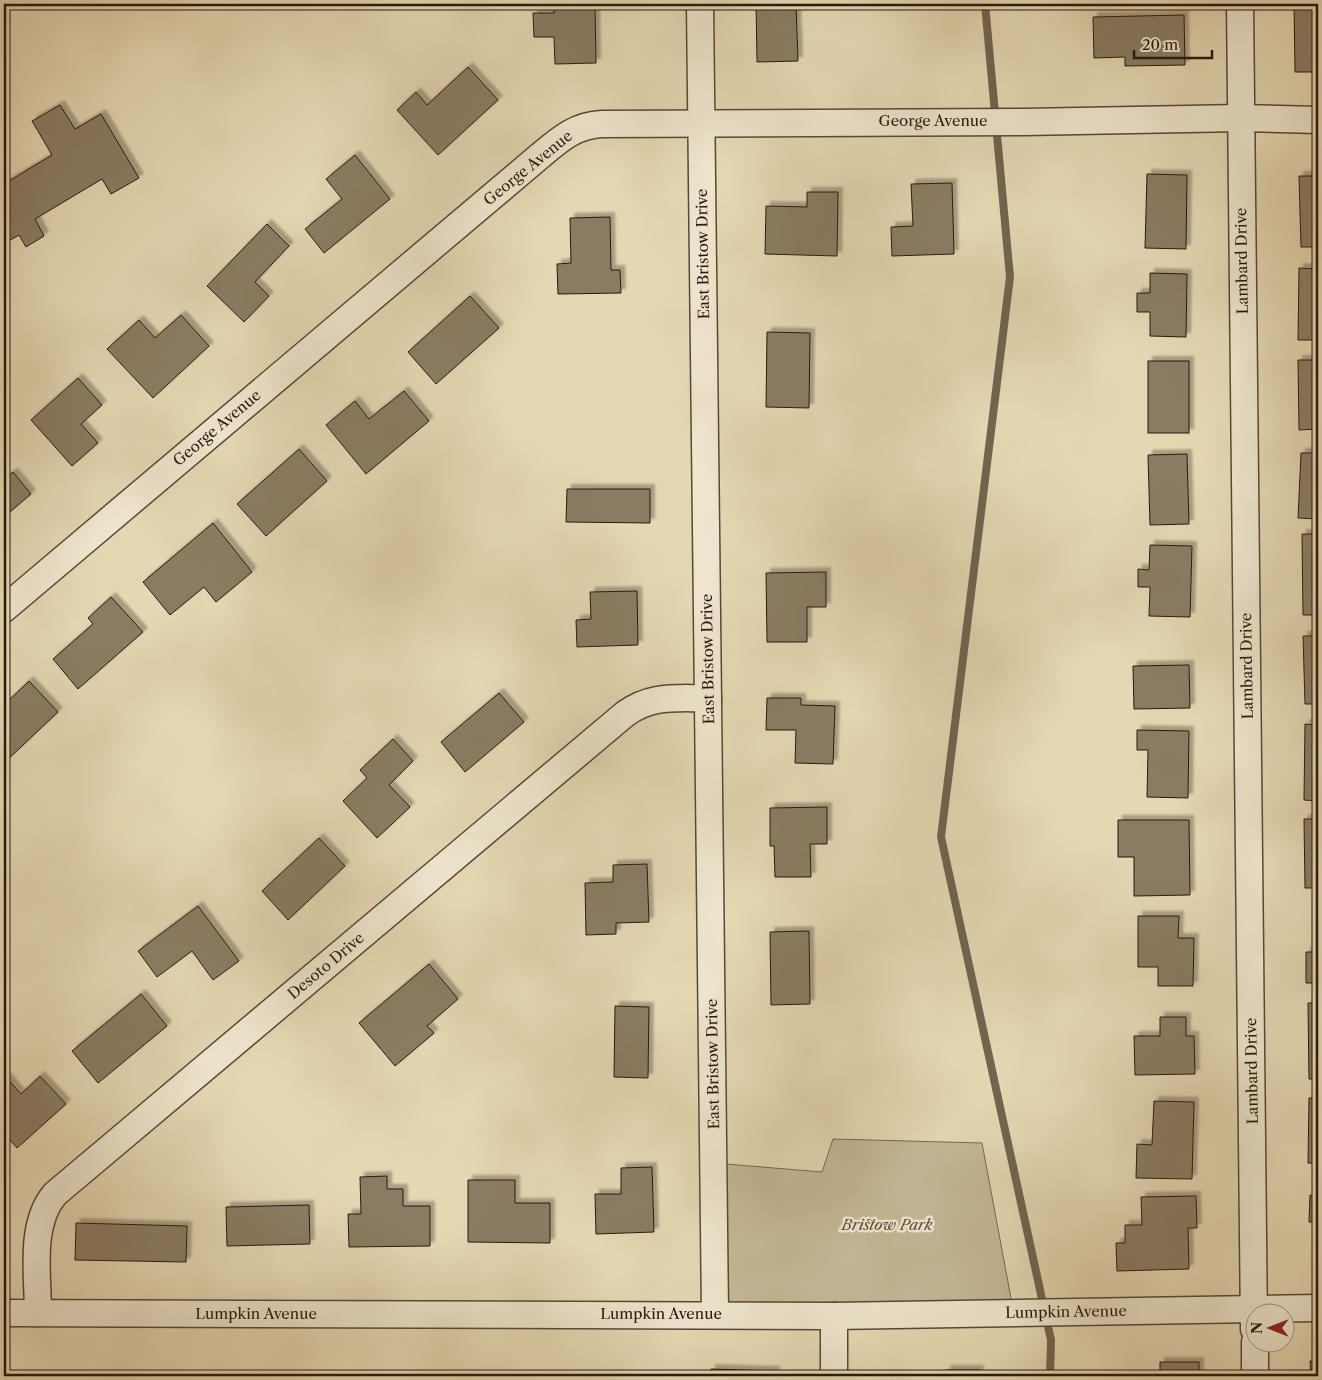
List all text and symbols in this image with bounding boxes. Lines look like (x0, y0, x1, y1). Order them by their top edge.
scale bar (1134, 28, 1212, 60)
text: 20 m (1142, 35, 1178, 54)
street label: George Avenue (879, 111, 987, 130)
street label: George Avenue (479, 126, 576, 209)
street label: East Bristow Drive (692, 188, 713, 320)
street label: Lambard Drive (1231, 207, 1252, 315)
street label: George Avenue (169, 385, 264, 470)
street label: East Bristow Drive (697, 593, 718, 725)
street label: Lambard Drive (1236, 612, 1257, 720)
street label: Desoto Drive (284, 928, 368, 1003)
street label: East Bristow Drive (702, 998, 723, 1130)
street label: Lambard Drive (1241, 1017, 1262, 1125)
park label: Bristow Park (841, 1215, 933, 1234)
street label: Lumpkin Avenue (1005, 1301, 1127, 1322)
north arrow (1244, 1302, 1294, 1352)
street label: Lumpkin Avenue (195, 1304, 317, 1323)
street label: Lumpkin Avenue (600, 1304, 722, 1323)
text: N (1248, 1322, 1266, 1334)

